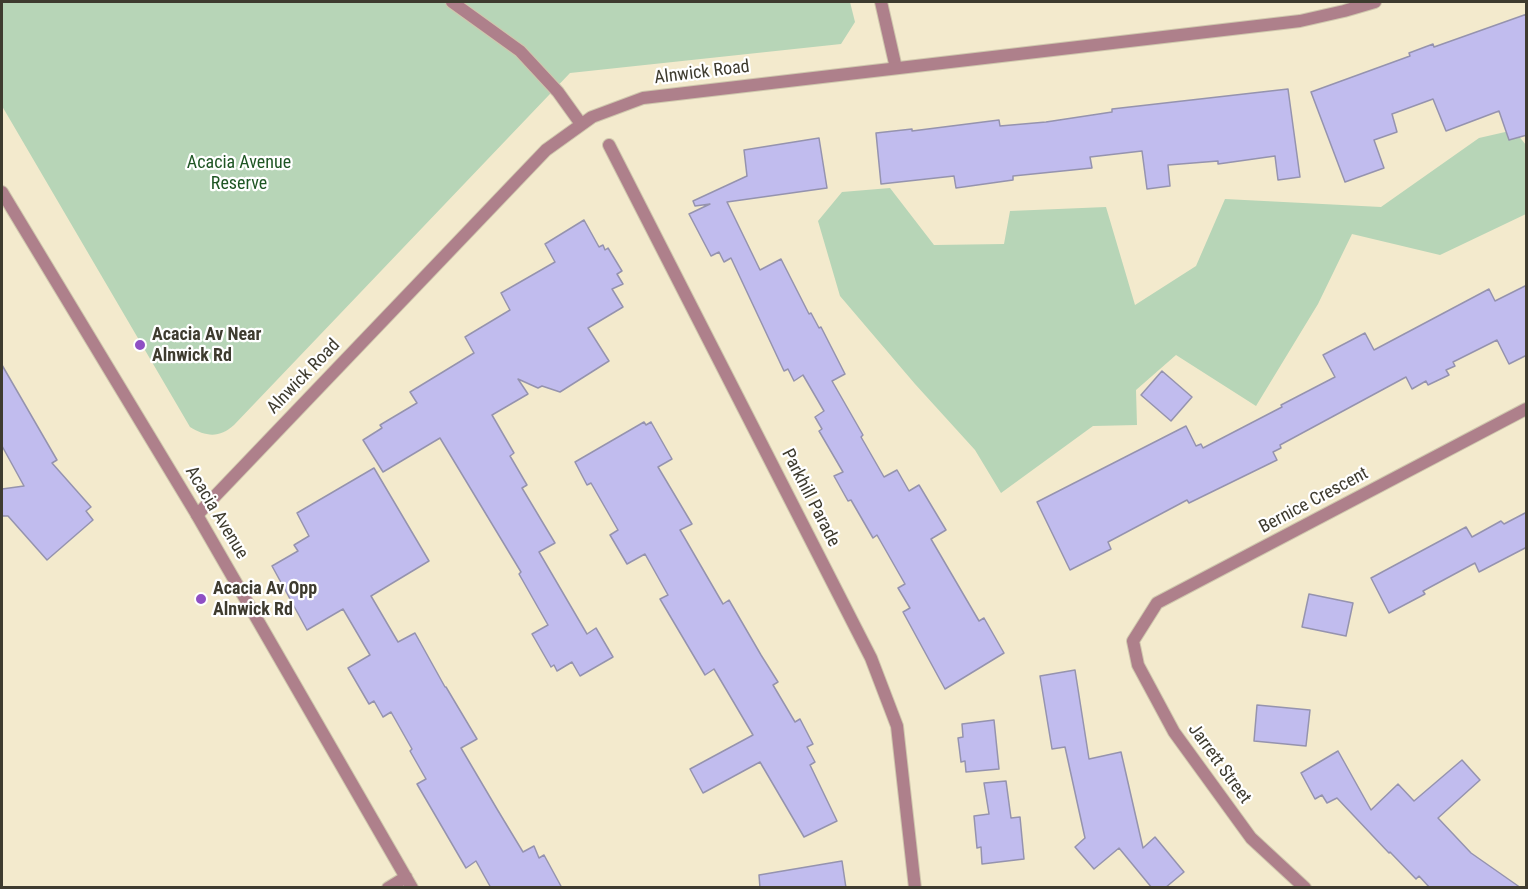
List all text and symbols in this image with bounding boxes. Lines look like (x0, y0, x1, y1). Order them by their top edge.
street label: Alnwick Road (653, 56, 751, 90)
park label: Acacia Avenue Reserve (187, 152, 291, 195)
place label: Acacia Av Near Alnwick Rd (152, 324, 262, 366)
street label: Alnwick Road (263, 335, 345, 419)
marker: Acacia Av Near Alnwick Rd (133, 338, 147, 352)
street label: Parkhill Parade (776, 445, 844, 551)
street label: Acacia Avenue (180, 463, 252, 563)
street label: Bernice Crescent (1256, 463, 1372, 539)
place label: Acacia Av Opp Alnwick Rd (213, 578, 317, 620)
marker: Acacia Av Opp Alnwick Rd (194, 592, 208, 606)
street label: Jarrett Street (1183, 720, 1255, 808)

